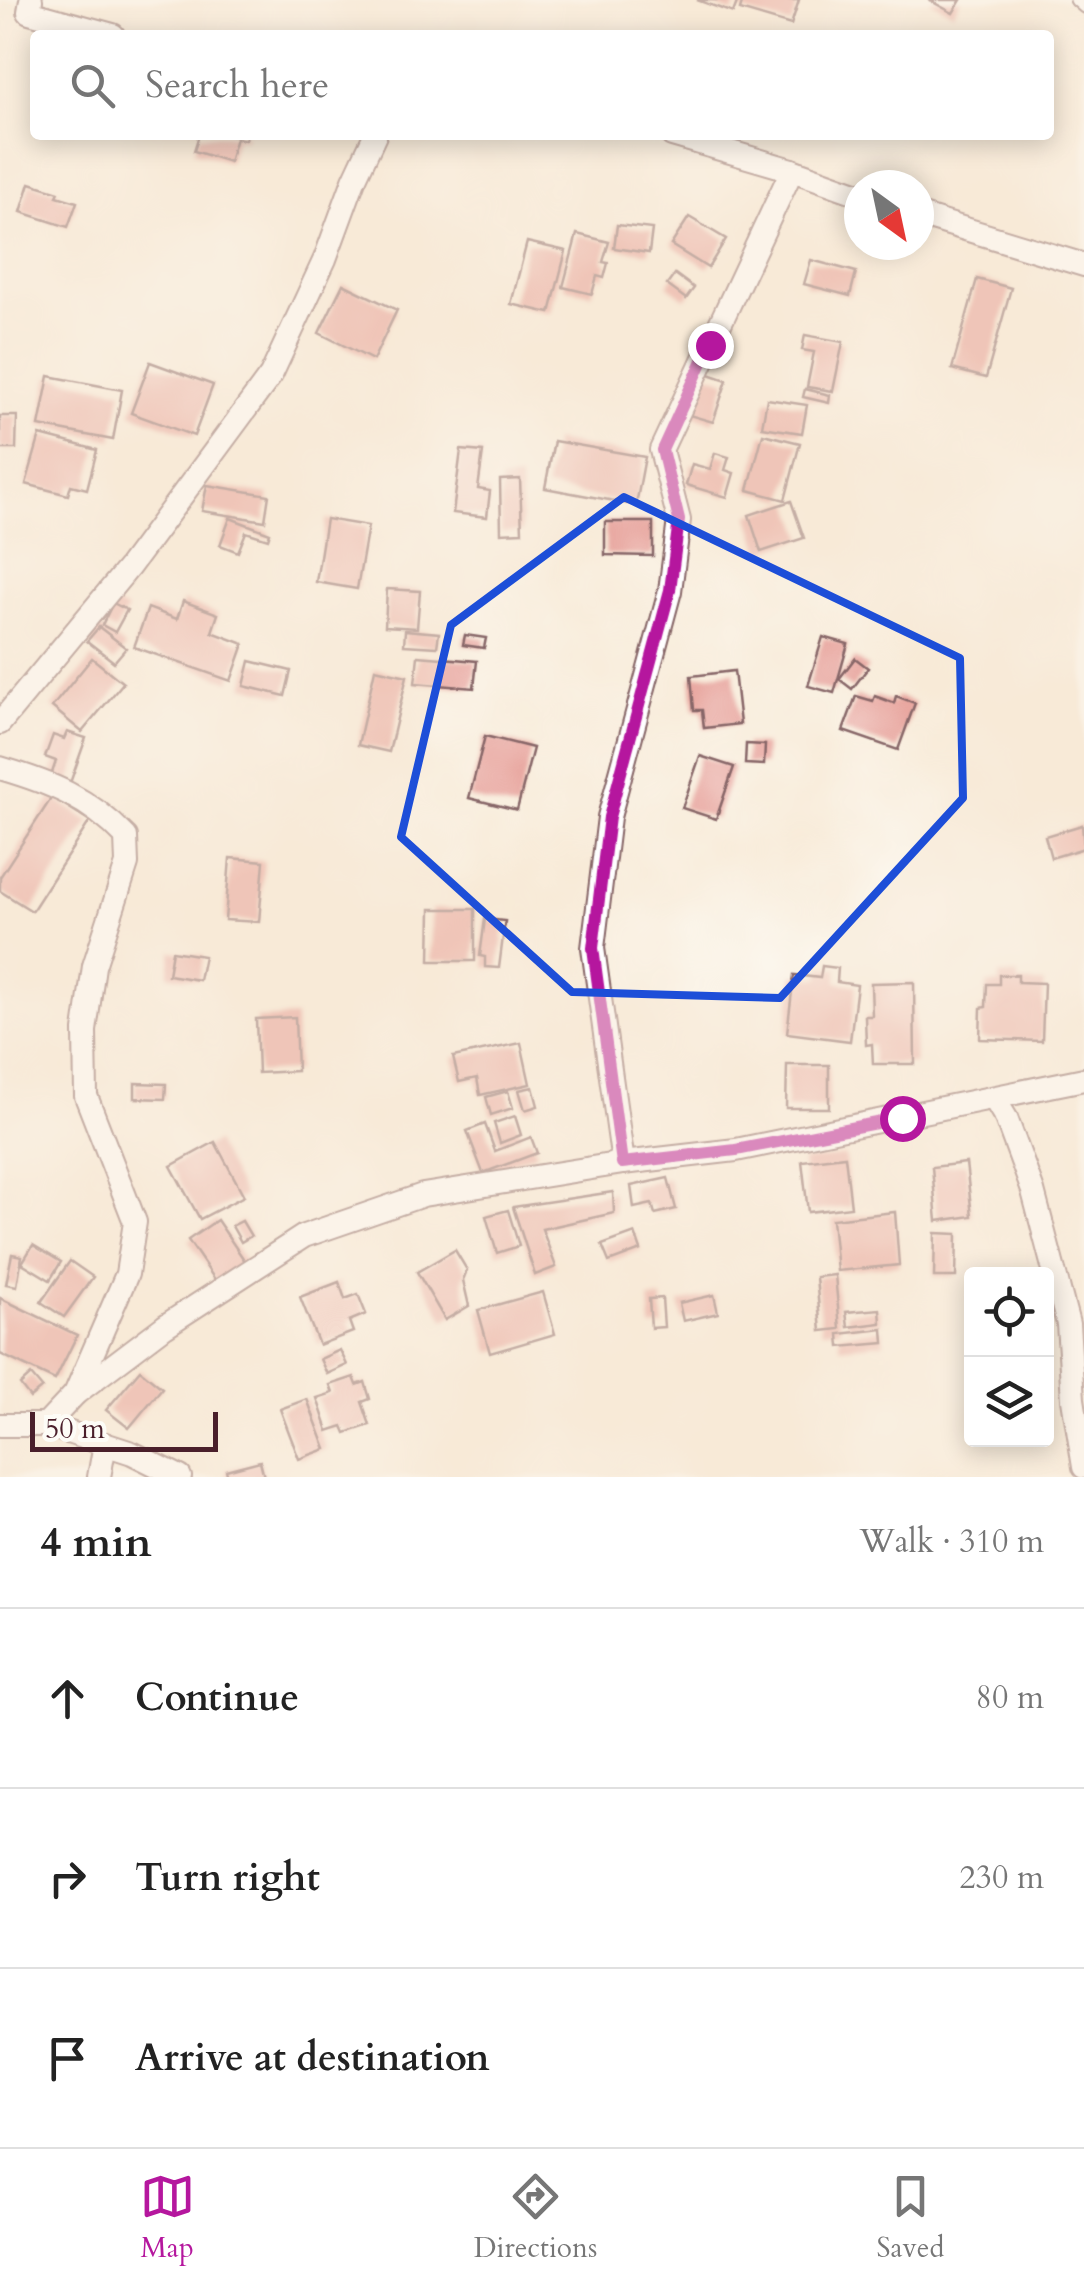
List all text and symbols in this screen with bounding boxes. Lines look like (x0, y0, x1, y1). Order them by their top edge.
search box (30, 30, 1054, 140)
icon: search (65, 58, 120, 113)
text: Search here (145, 59, 329, 111)
north arrow (844, 170, 934, 260)
route end (688, 323, 734, 369)
route start (880, 1096, 926, 1142)
map controls (964, 1267, 1054, 1447)
button: locate (964, 1267, 1054, 1357)
button: layers (964, 1357, 1054, 1447)
scale bar (30, 1407, 218, 1452)
text: 50 m (45, 1410, 105, 1448)
text: 4 min (40, 1514, 152, 1571)
text: Walk · 310 m (859, 1520, 1044, 1564)
icon: ahead (40, 1671, 95, 1726)
text: Continue (135, 1672, 299, 1724)
text: 80 m (976, 1676, 1044, 1720)
icon: right (40, 1851, 95, 1906)
text: Turn right (135, 1852, 320, 1904)
text: 230 m (959, 1856, 1044, 1900)
icon: arrive (40, 2031, 95, 2086)
text: Arrive at destination (135, 2032, 490, 2084)
tab: Map (140, 2169, 195, 2267)
tab: Directions (474, 2169, 597, 2267)
tab: Saved (876, 2169, 944, 2267)

